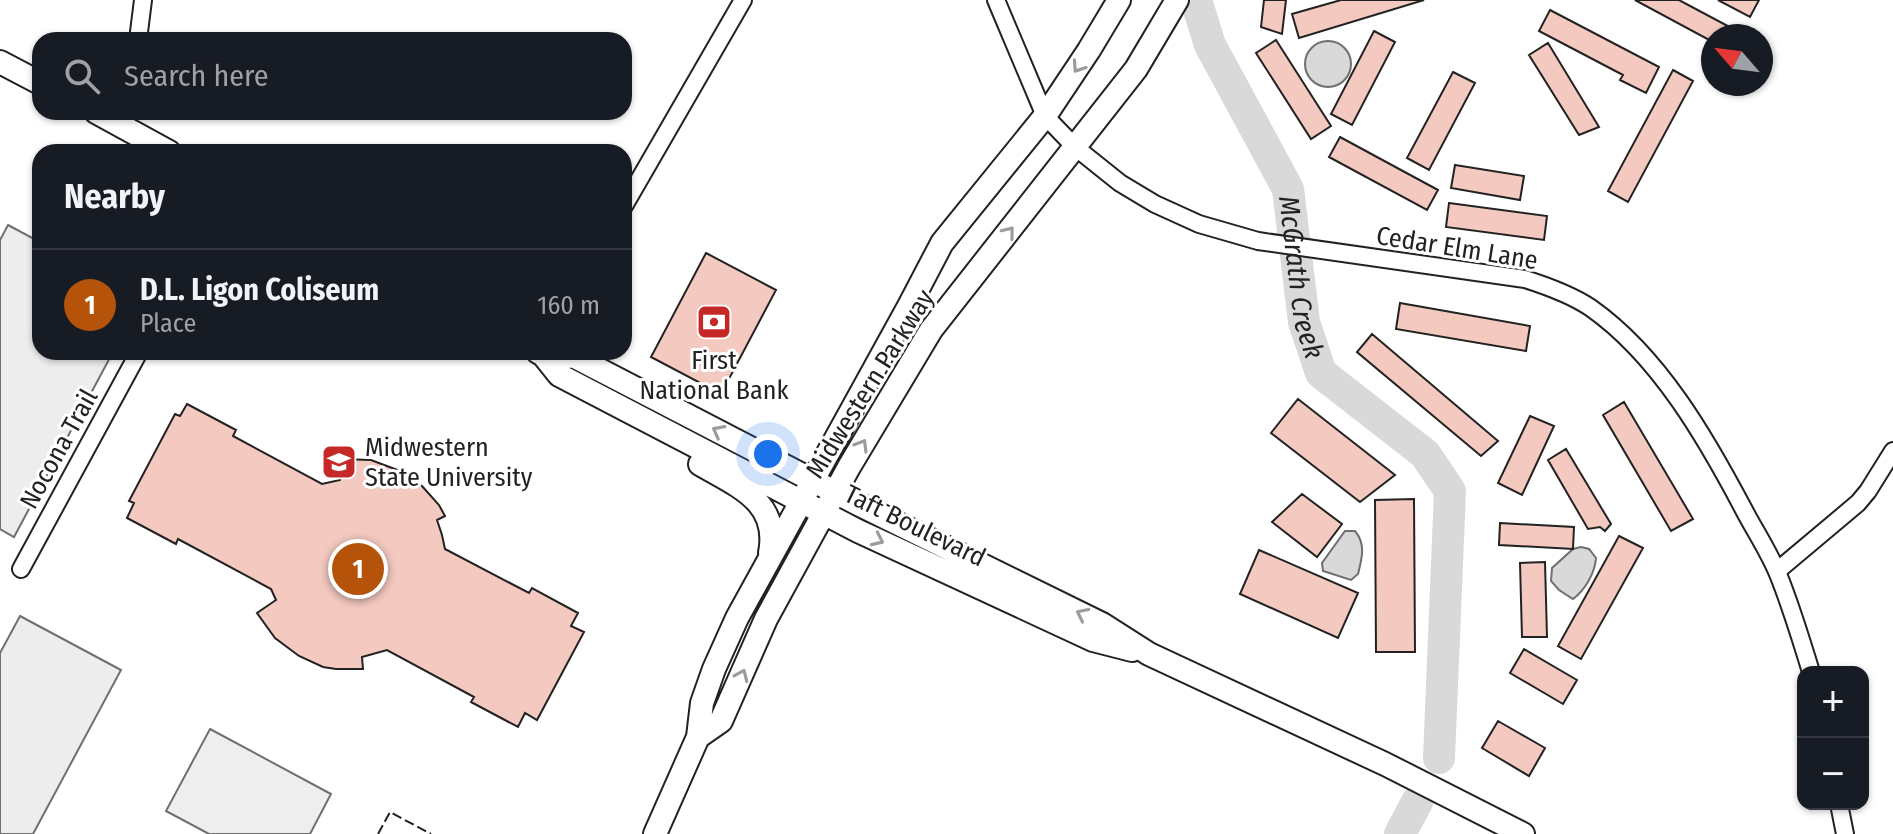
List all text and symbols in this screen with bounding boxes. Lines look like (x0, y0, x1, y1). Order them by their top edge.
north arrow (1701, 24, 1773, 96)
search box (32, 32, 632, 120)
icon: search (60, 54, 104, 98)
text: Search here (124, 58, 269, 94)
one-way arrow (1073, 58, 1088, 72)
text: Nearby (64, 176, 165, 217)
water label: McGrath Creek (1272, 194, 1331, 363)
street label: Cedar Elm Lane (1374, 220, 1540, 276)
one-way arrow (1000, 226, 1014, 241)
text: D.L. Ligon Coliseum (140, 272, 379, 308)
street label: Midwestern Parkway (799, 284, 941, 484)
text: 1 (85, 290, 96, 321)
text: 160 m (537, 290, 600, 321)
bank icon: First National Bank (695, 303, 733, 341)
text: Place (140, 308, 196, 339)
place label: First National Bank (639, 345, 789, 406)
street label: Nocona Trail (13, 384, 105, 514)
one-way arrow (711, 426, 726, 441)
place label: Midwestern State University (365, 432, 533, 493)
your location (748, 434, 788, 474)
one-way arrow (852, 439, 868, 454)
school or university icon: Midwestern State University (320, 443, 358, 481)
street label: Taft Boulevard (839, 478, 991, 574)
one-way arrow (870, 531, 884, 547)
pin: 1 (332, 539, 384, 599)
one-way arrow (1075, 608, 1090, 624)
map controls (1797, 666, 1869, 810)
button: + (1797, 666, 1869, 738)
one-way arrow (732, 669, 748, 684)
button: − (1797, 738, 1869, 810)

